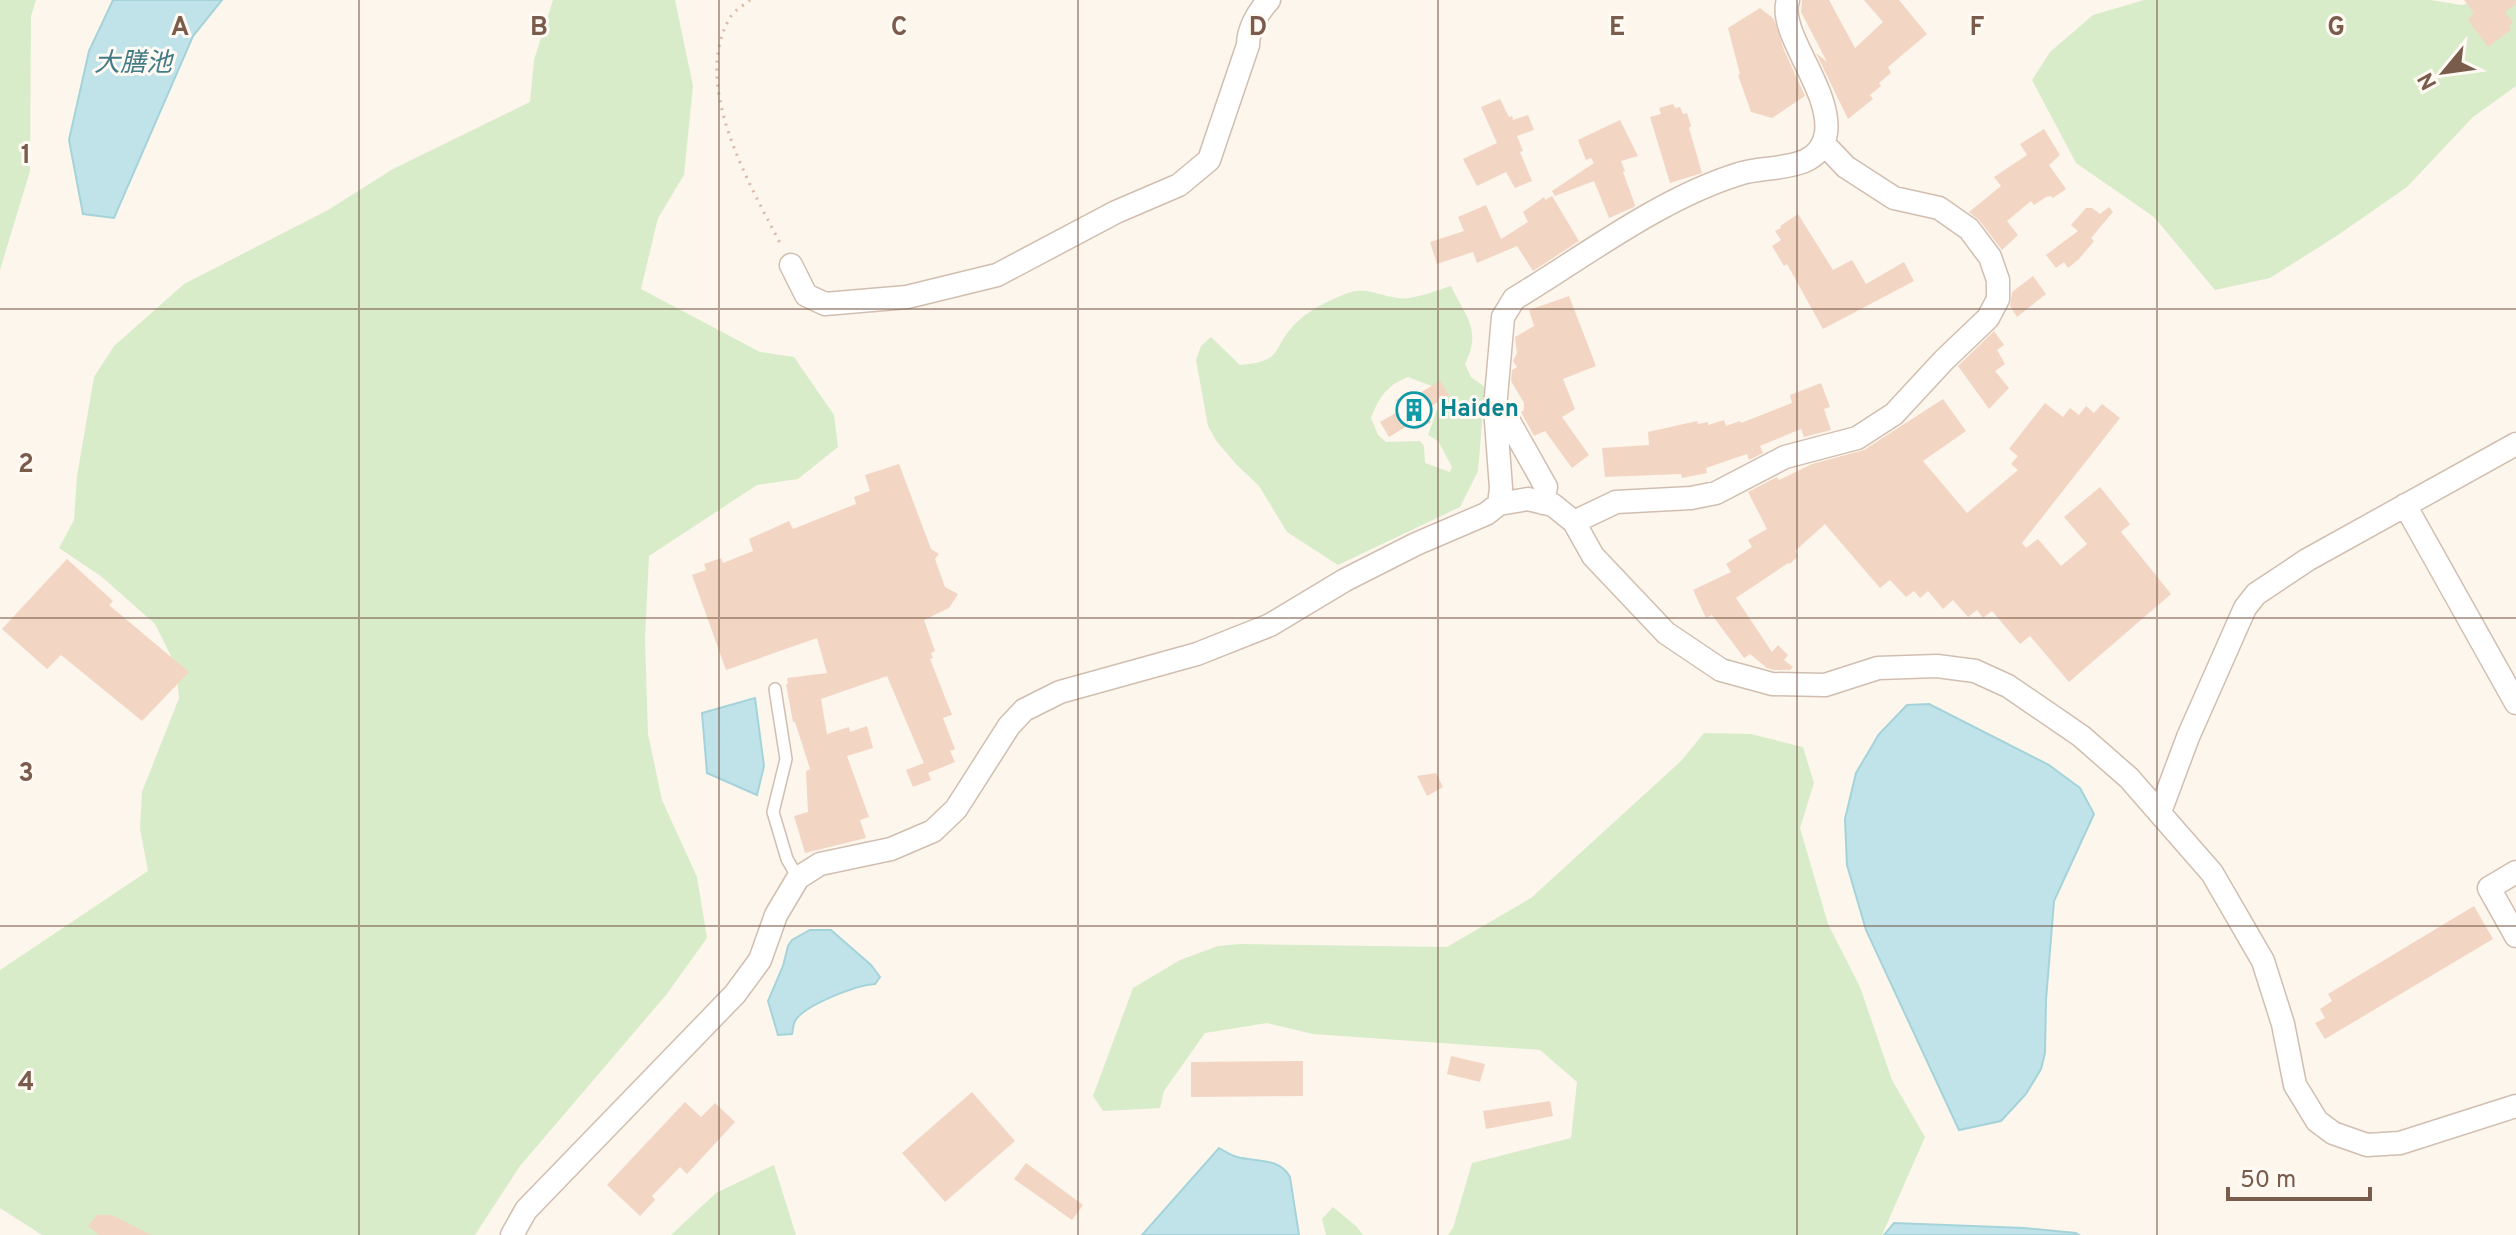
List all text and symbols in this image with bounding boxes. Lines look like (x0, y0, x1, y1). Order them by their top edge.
text: A (171, 12, 189, 45)
text: B (530, 12, 548, 45)
text: C (891, 12, 907, 45)
text: D (1249, 12, 1267, 45)
text: E (1609, 12, 1625, 45)
text: F (1970, 12, 1985, 45)
text: G (2327, 12, 2345, 45)
north arrow (2404, 32, 2484, 112)
water label: 大膳池 (94, 48, 175, 81)
text: N (2413, 67, 2444, 94)
text: 1 (21, 140, 31, 173)
building icon: Haiden (1395, 391, 1433, 429)
place label: Haiden (1440, 395, 1519, 425)
text: 2 (18, 449, 34, 482)
text: 3 (18, 758, 34, 791)
text: 4 (18, 1067, 34, 1100)
scale bar (2228, 1151, 2370, 1201)
text: 50 m (2240, 1166, 2296, 1196)

